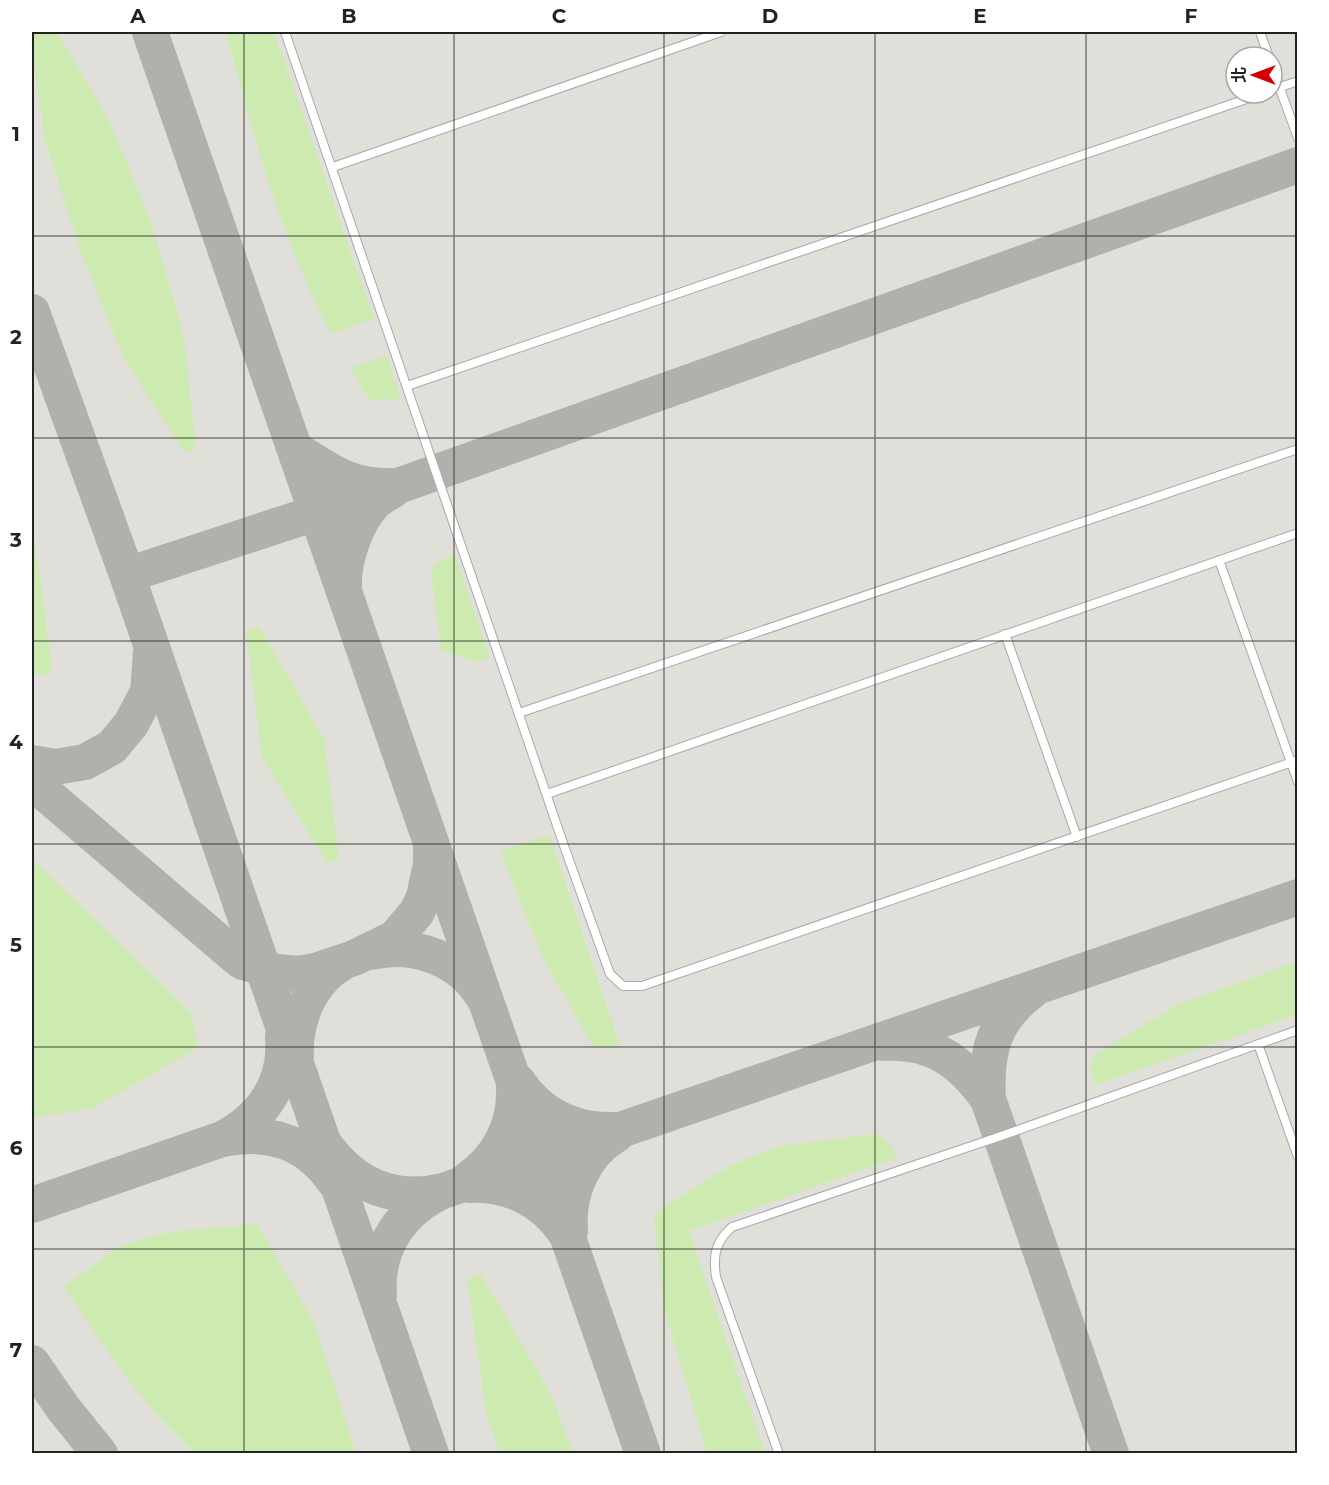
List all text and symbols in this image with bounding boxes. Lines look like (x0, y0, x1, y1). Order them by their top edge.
text: A (129, 4, 146, 28)
text: B (341, 4, 357, 28)
text: C (552, 4, 567, 28)
text: D (762, 4, 778, 28)
text: E (973, 4, 987, 28)
text: F (1185, 4, 1198, 28)
north arrow (1224, 45, 1284, 105)
text: 北 (1230, 67, 1249, 83)
text: 1 (12, 122, 20, 146)
text: 2 (10, 325, 22, 349)
text: 3 (9, 528, 22, 552)
text: 4 (9, 730, 23, 754)
text: 5 (10, 933, 22, 957)
text: 6 (10, 1136, 23, 1160)
text: 7 (10, 1338, 22, 1362)

